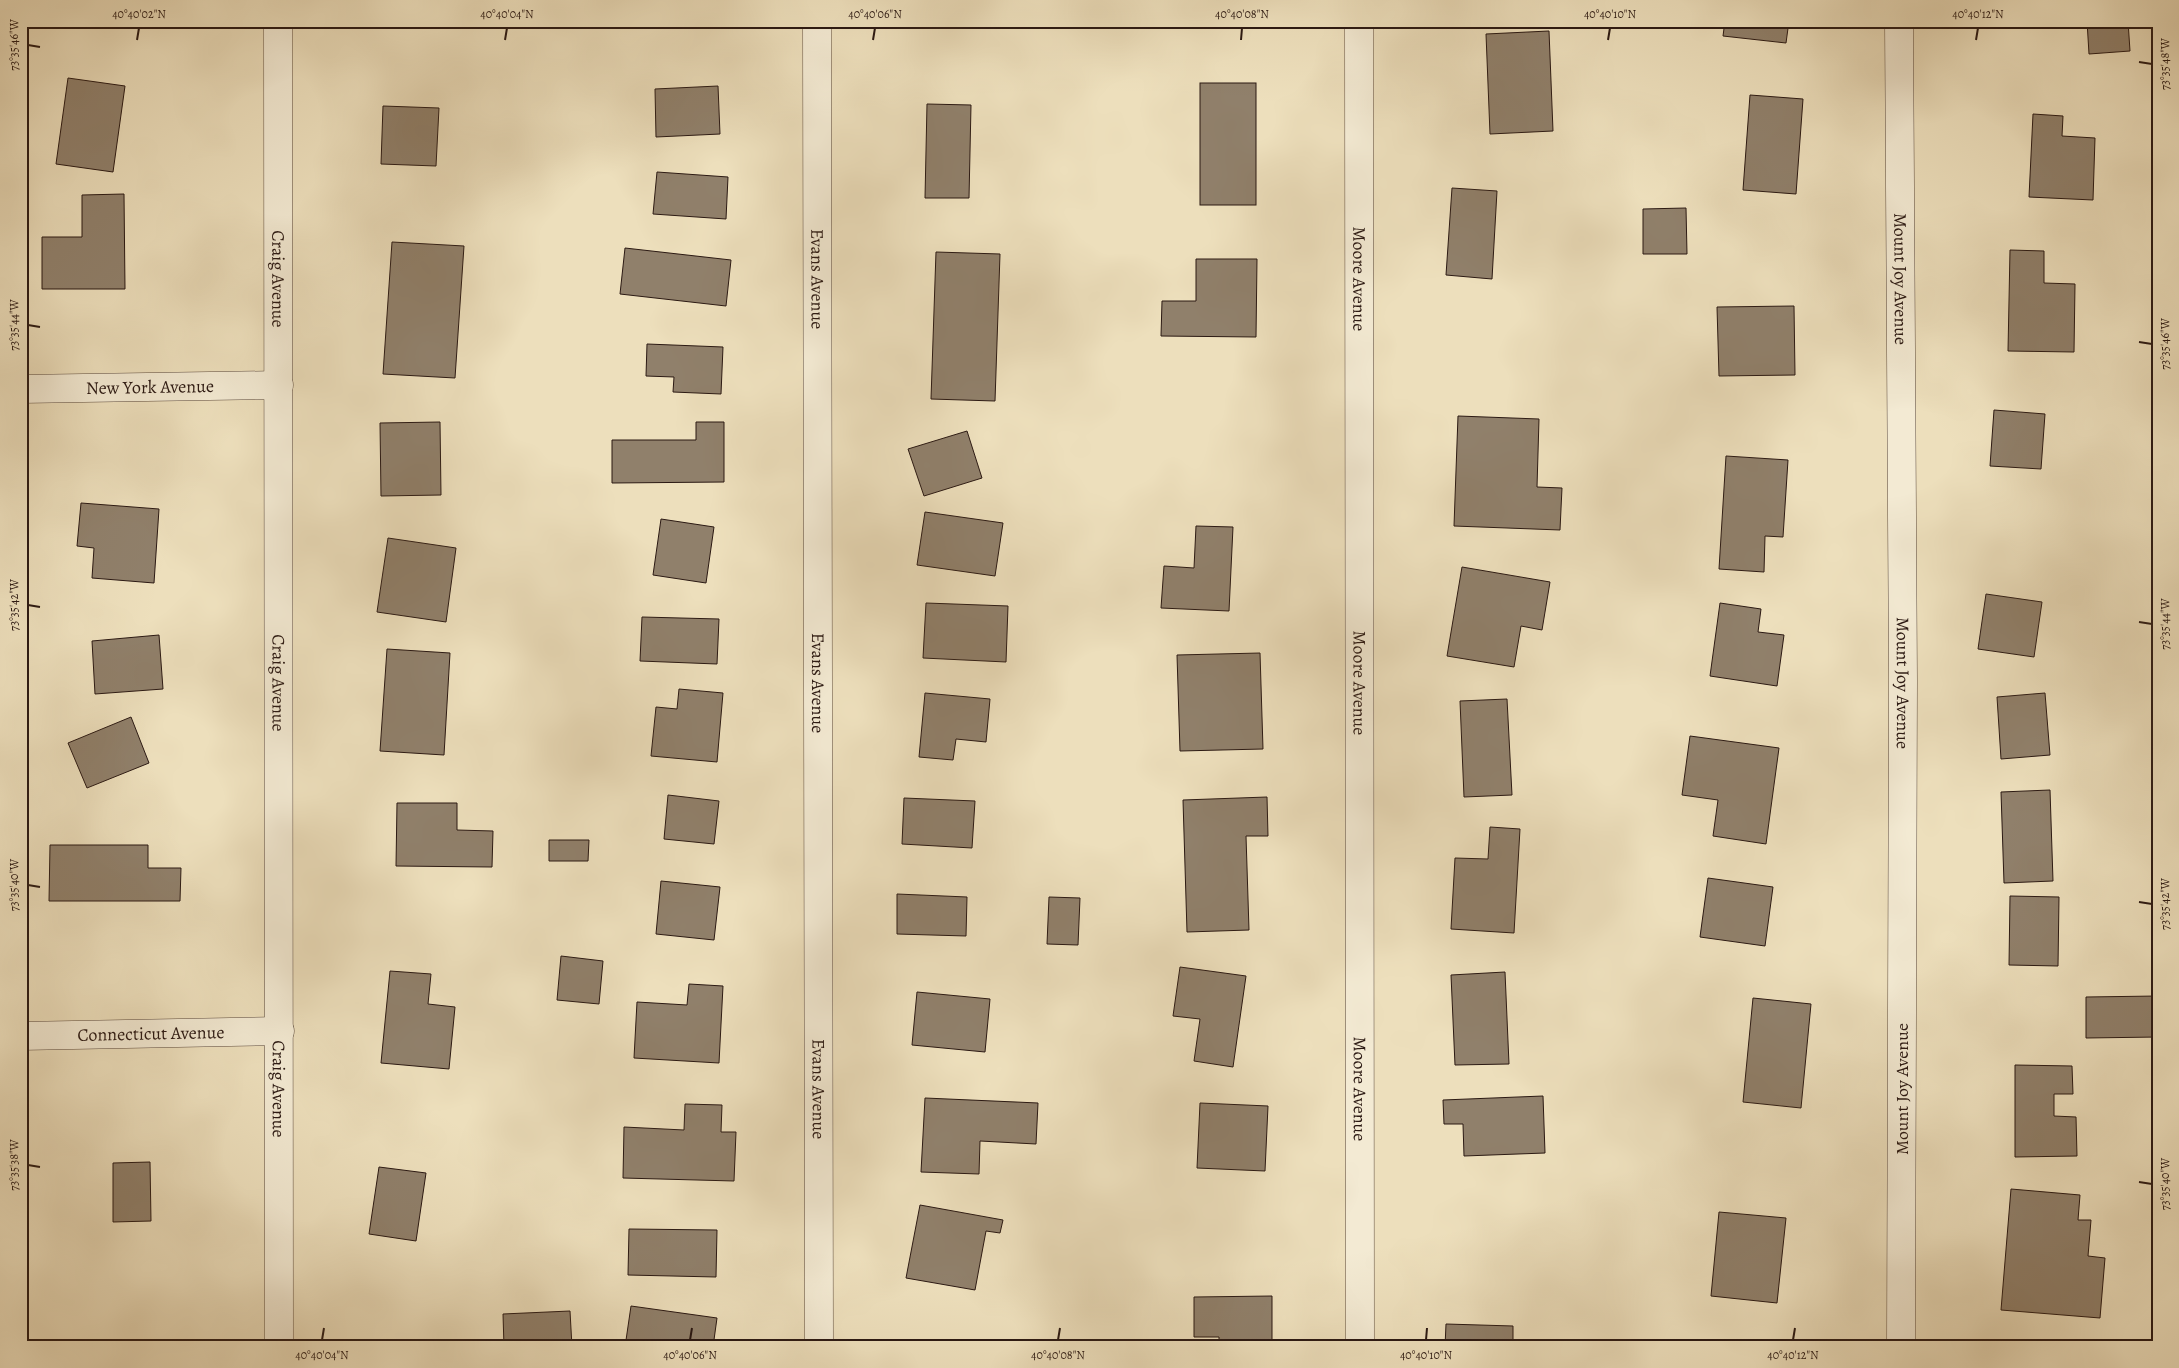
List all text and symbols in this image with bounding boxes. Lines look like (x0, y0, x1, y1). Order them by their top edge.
text: 40°40'02"N (112, 6, 166, 22)
text: 40°40'04"N (480, 6, 534, 22)
text: 40°40'06"N (848, 6, 902, 22)
text: 40°40'08"N (1215, 6, 1269, 22)
text: 40°40'10"N (1584, 6, 1636, 22)
text: 40°40'12"N (1952, 6, 2004, 22)
text: 73°35'46"W (6, 18, 22, 71)
text: 73°35'48"W (2157, 37, 2173, 90)
street label: Mount Joy Avenue (1888, 213, 1913, 345)
street label: Moore Avenue (1347, 227, 1371, 331)
street label: Evans Avenue (805, 229, 829, 329)
street label: Craig Avenue (266, 230, 290, 328)
text: 73°35'44"W (6, 298, 22, 351)
text: 73°35'46"W (2157, 317, 2173, 370)
street label: New York Avenue (86, 374, 214, 400)
text: 73°35'42"W (6, 578, 22, 631)
text: 73°35'44"W (2157, 597, 2173, 650)
street label: Mount Joy Avenue (1891, 617, 1915, 749)
street label: Moore Avenue (1347, 631, 1372, 735)
street label: Evans Avenue (806, 633, 830, 733)
street label: Craig Avenue (266, 634, 291, 732)
text: 73°35'40"W (6, 858, 22, 911)
text: 73°35'42"W (2157, 877, 2173, 930)
street label: Connecticut Avenue (77, 1020, 225, 1047)
street label: Mount Joy Avenue (1890, 1023, 1914, 1155)
street label: Moore Avenue (1348, 1037, 1372, 1141)
street label: Evans Avenue (807, 1039, 831, 1139)
street label: Craig Avenue (267, 1040, 291, 1138)
text: 73°35'38"W (6, 1138, 22, 1191)
text: 73°35'40"W (2157, 1157, 2173, 1210)
text: 40°40'04"N (295, 1347, 349, 1363)
text: 40°40'06"N (663, 1347, 717, 1363)
text: 40°40'08"N (1031, 1347, 1085, 1363)
text: 40°40'10"N (1400, 1347, 1452, 1363)
text: 40°40'12"N (1767, 1347, 1819, 1363)

